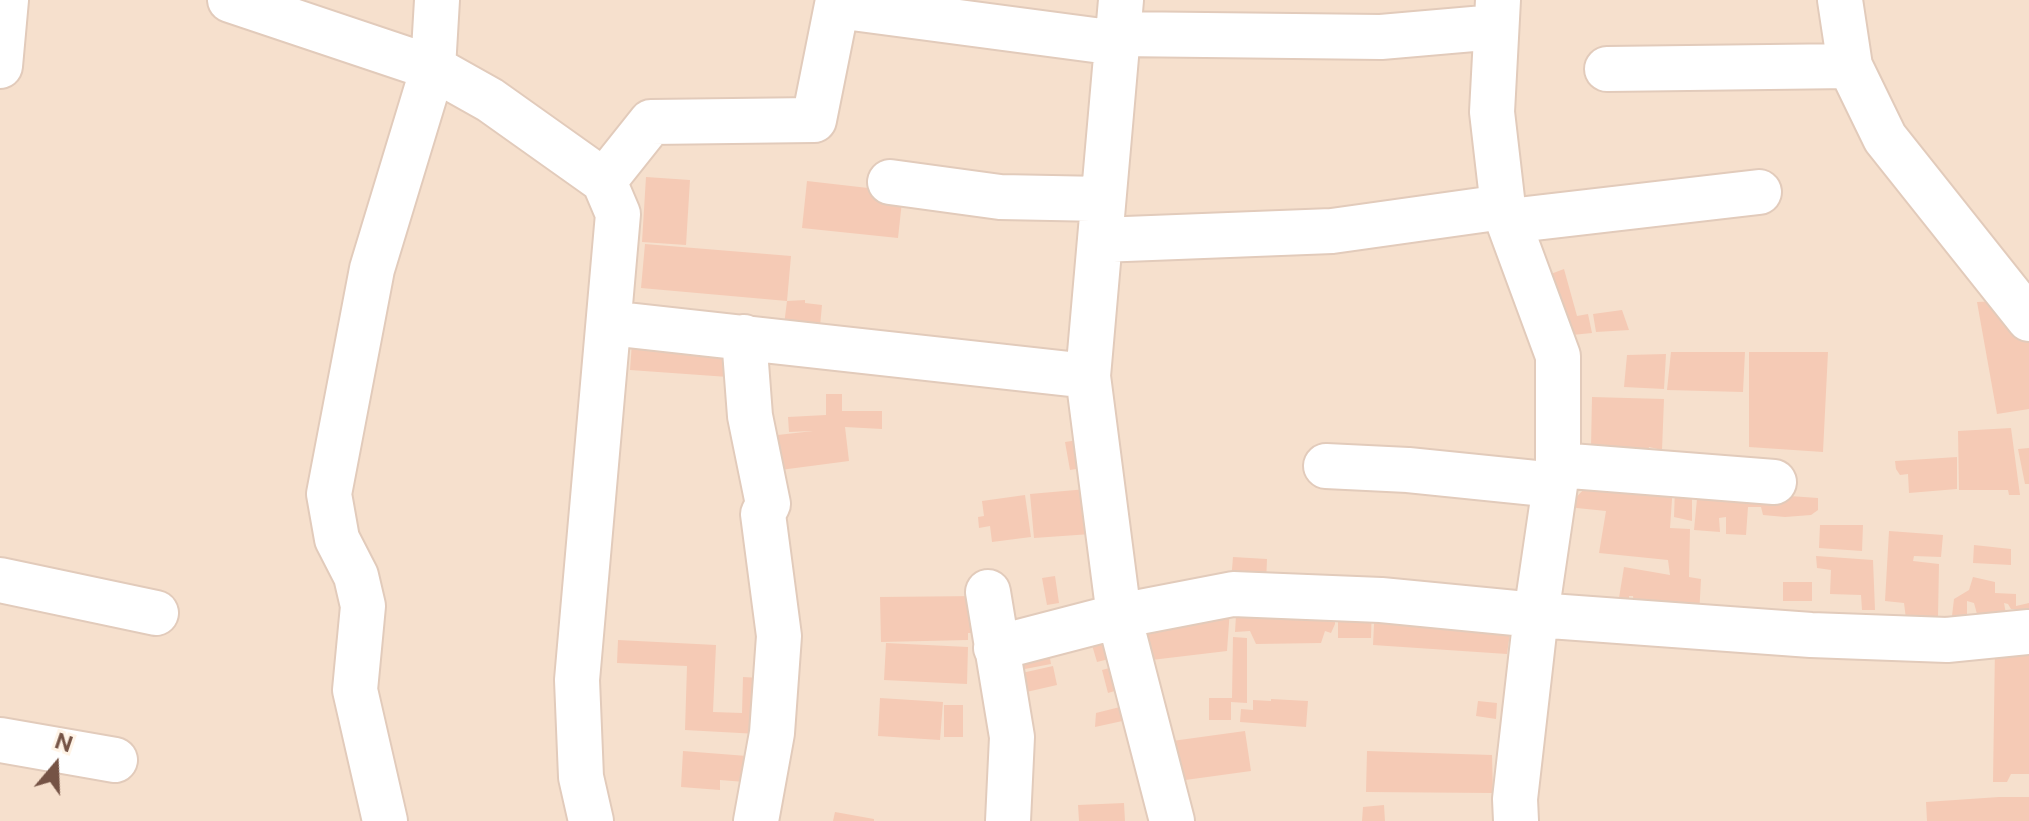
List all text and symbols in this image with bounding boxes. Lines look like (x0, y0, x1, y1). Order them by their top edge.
north arrow (16, 725, 96, 805)
text: N (51, 727, 76, 757)

